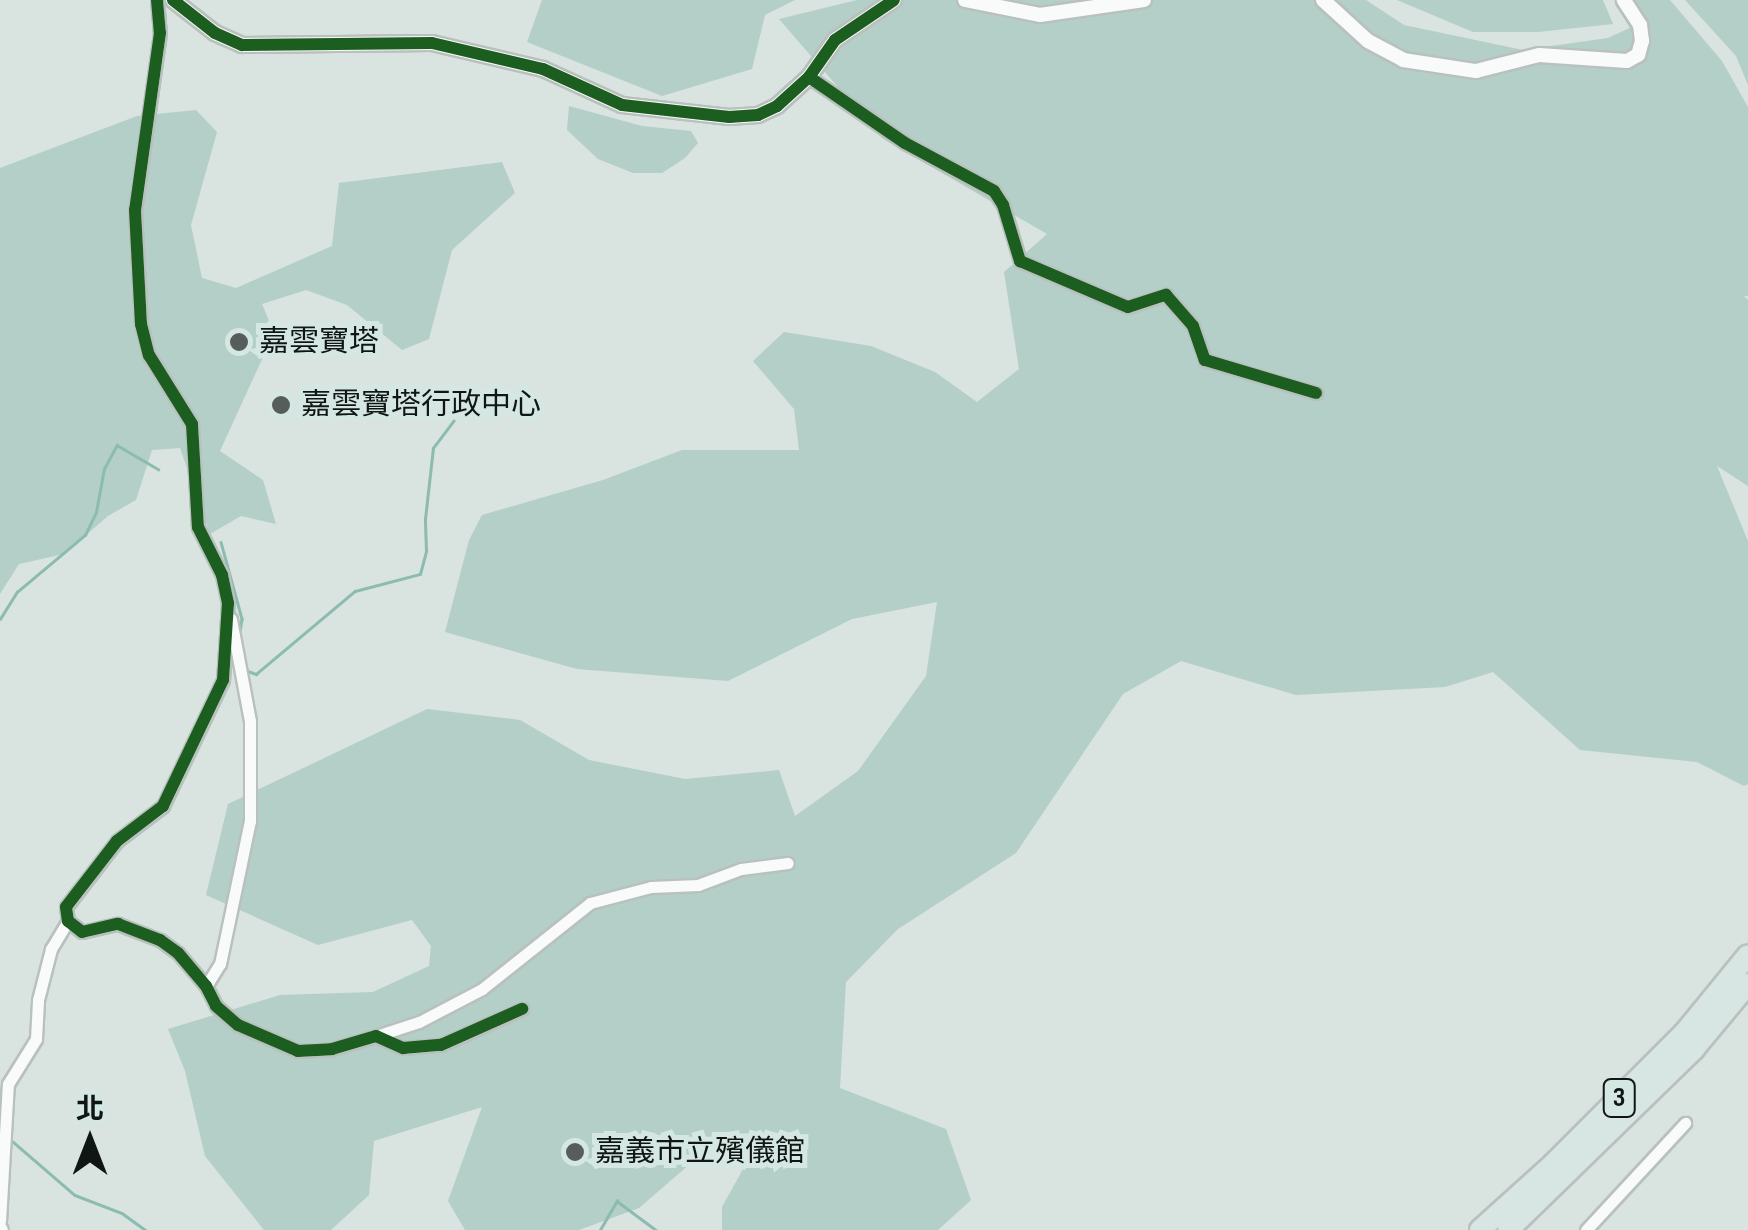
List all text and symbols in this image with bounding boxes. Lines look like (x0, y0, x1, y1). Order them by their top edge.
place label: 嘉雲寶塔 (259, 324, 379, 360)
marker: 嘉雲寶塔 (228, 331, 250, 353)
place label: 嘉雲寶塔行政中心 (301, 387, 541, 423)
marker: 嘉雲寶塔行政中心 (270, 394, 292, 416)
road number: 3 (1602, 1075, 1636, 1121)
north arrow (40, 1090, 140, 1190)
text: 北 (76, 1093, 104, 1126)
place label: 嘉義市立殯儀館 (595, 1134, 805, 1170)
marker: 嘉義市立殯儀館 (564, 1141, 586, 1163)

